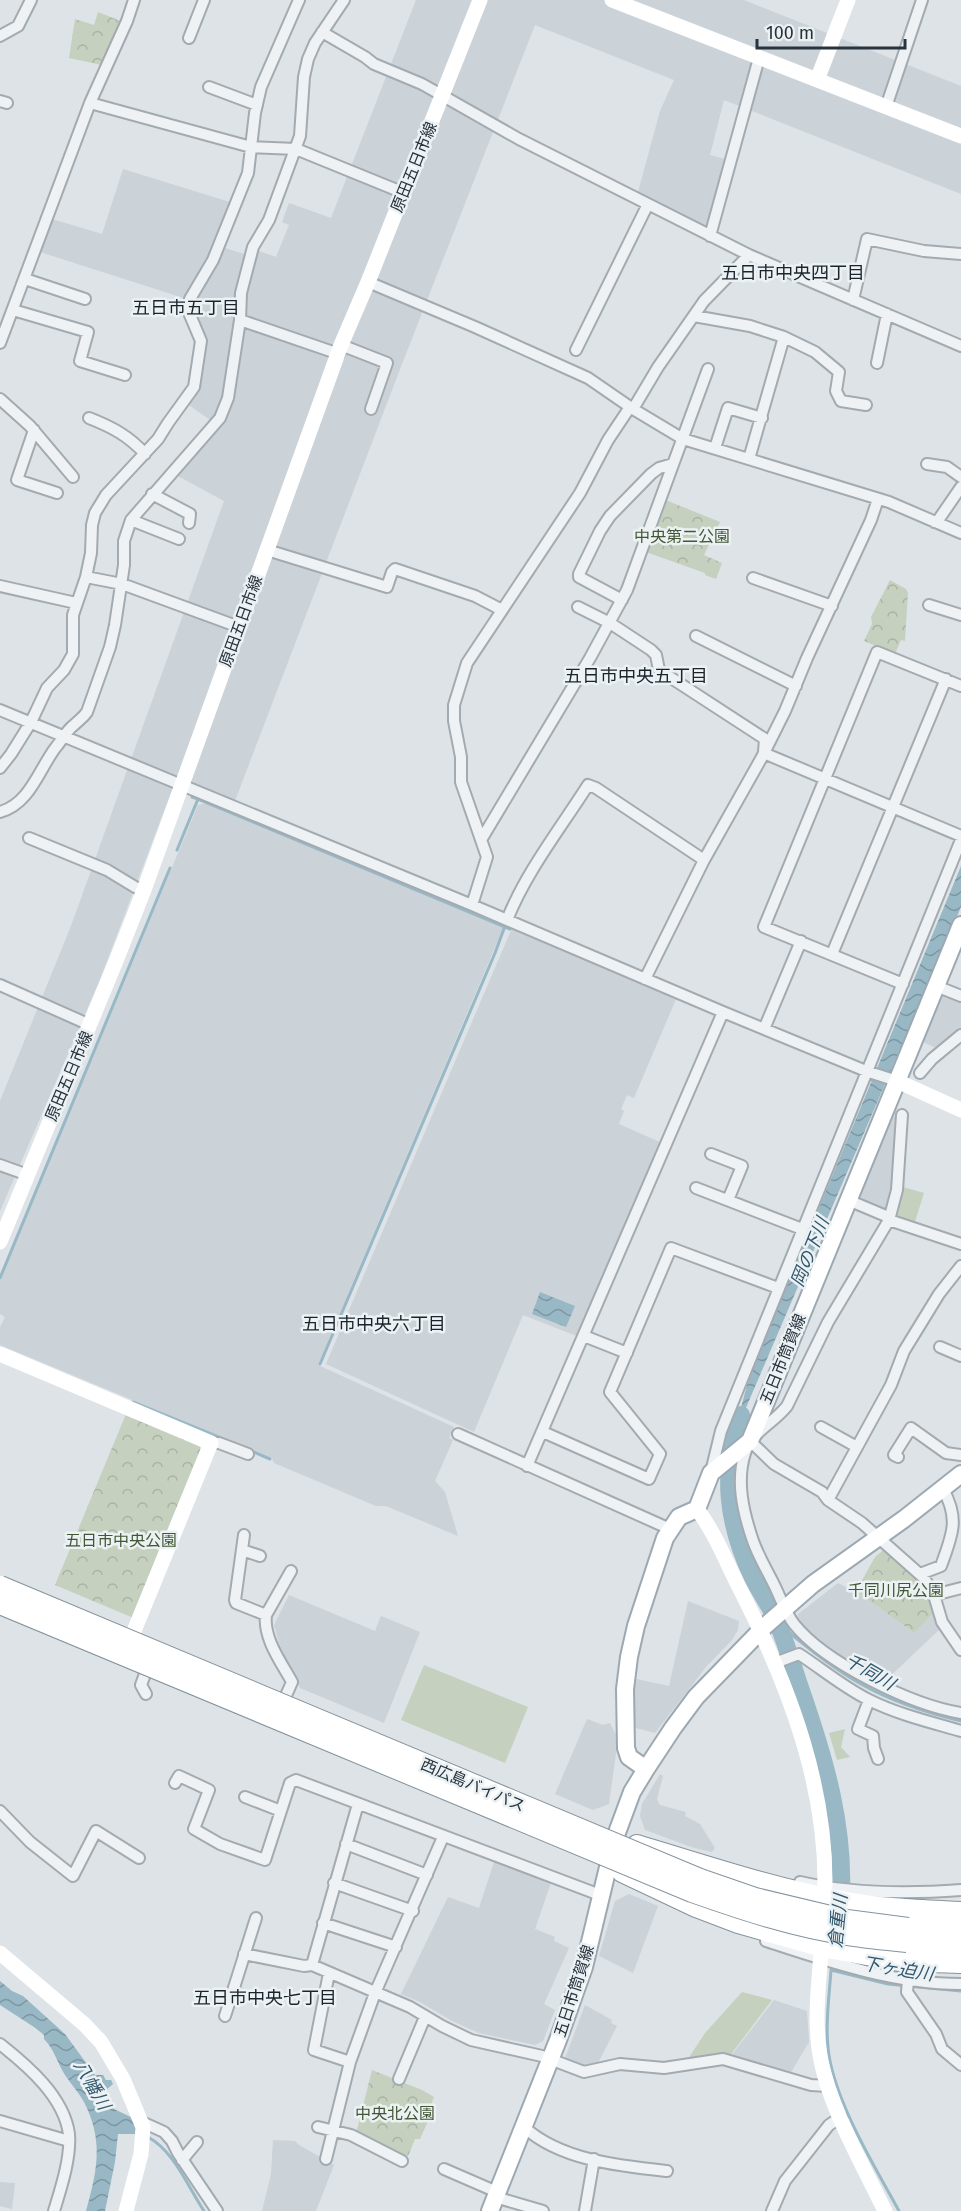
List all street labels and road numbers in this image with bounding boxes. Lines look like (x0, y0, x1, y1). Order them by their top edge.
street label: 原田五日市線 (387, 119, 441, 215)
street label: 原田五日市線 (216, 573, 266, 669)
street label: 原田五日市線 (41, 1028, 97, 1124)
street label: 五日市筒賀線 (756, 1311, 810, 1407)
street label: 西広島バイパス (418, 1754, 528, 1816)
street label: 五日市筒賀線 (550, 1942, 598, 2040)

